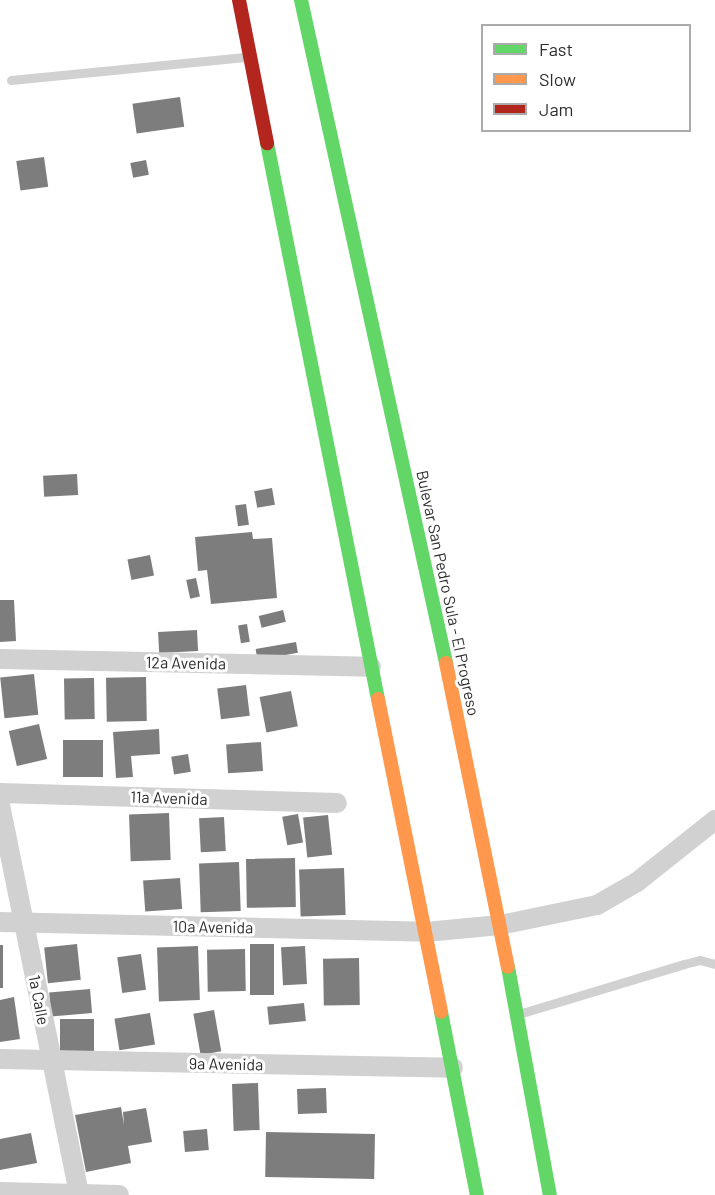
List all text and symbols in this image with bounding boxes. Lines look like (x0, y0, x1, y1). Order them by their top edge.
legend (481, 24, 691, 132)
text: Fast (539, 38, 573, 60)
text: Slow (539, 68, 576, 90)
text: Jam (539, 98, 573, 120)
street label: Bulevar San Pedro Sula - El Progreso (413, 468, 483, 718)
street label: 12a Avenida (146, 653, 226, 673)
street label: 11a Avenida (130, 787, 208, 809)
street label: 10a Avenida (172, 917, 254, 937)
street label: 1a Calle (25, 973, 53, 1027)
street label: 9a Avenida (189, 1054, 263, 1074)

